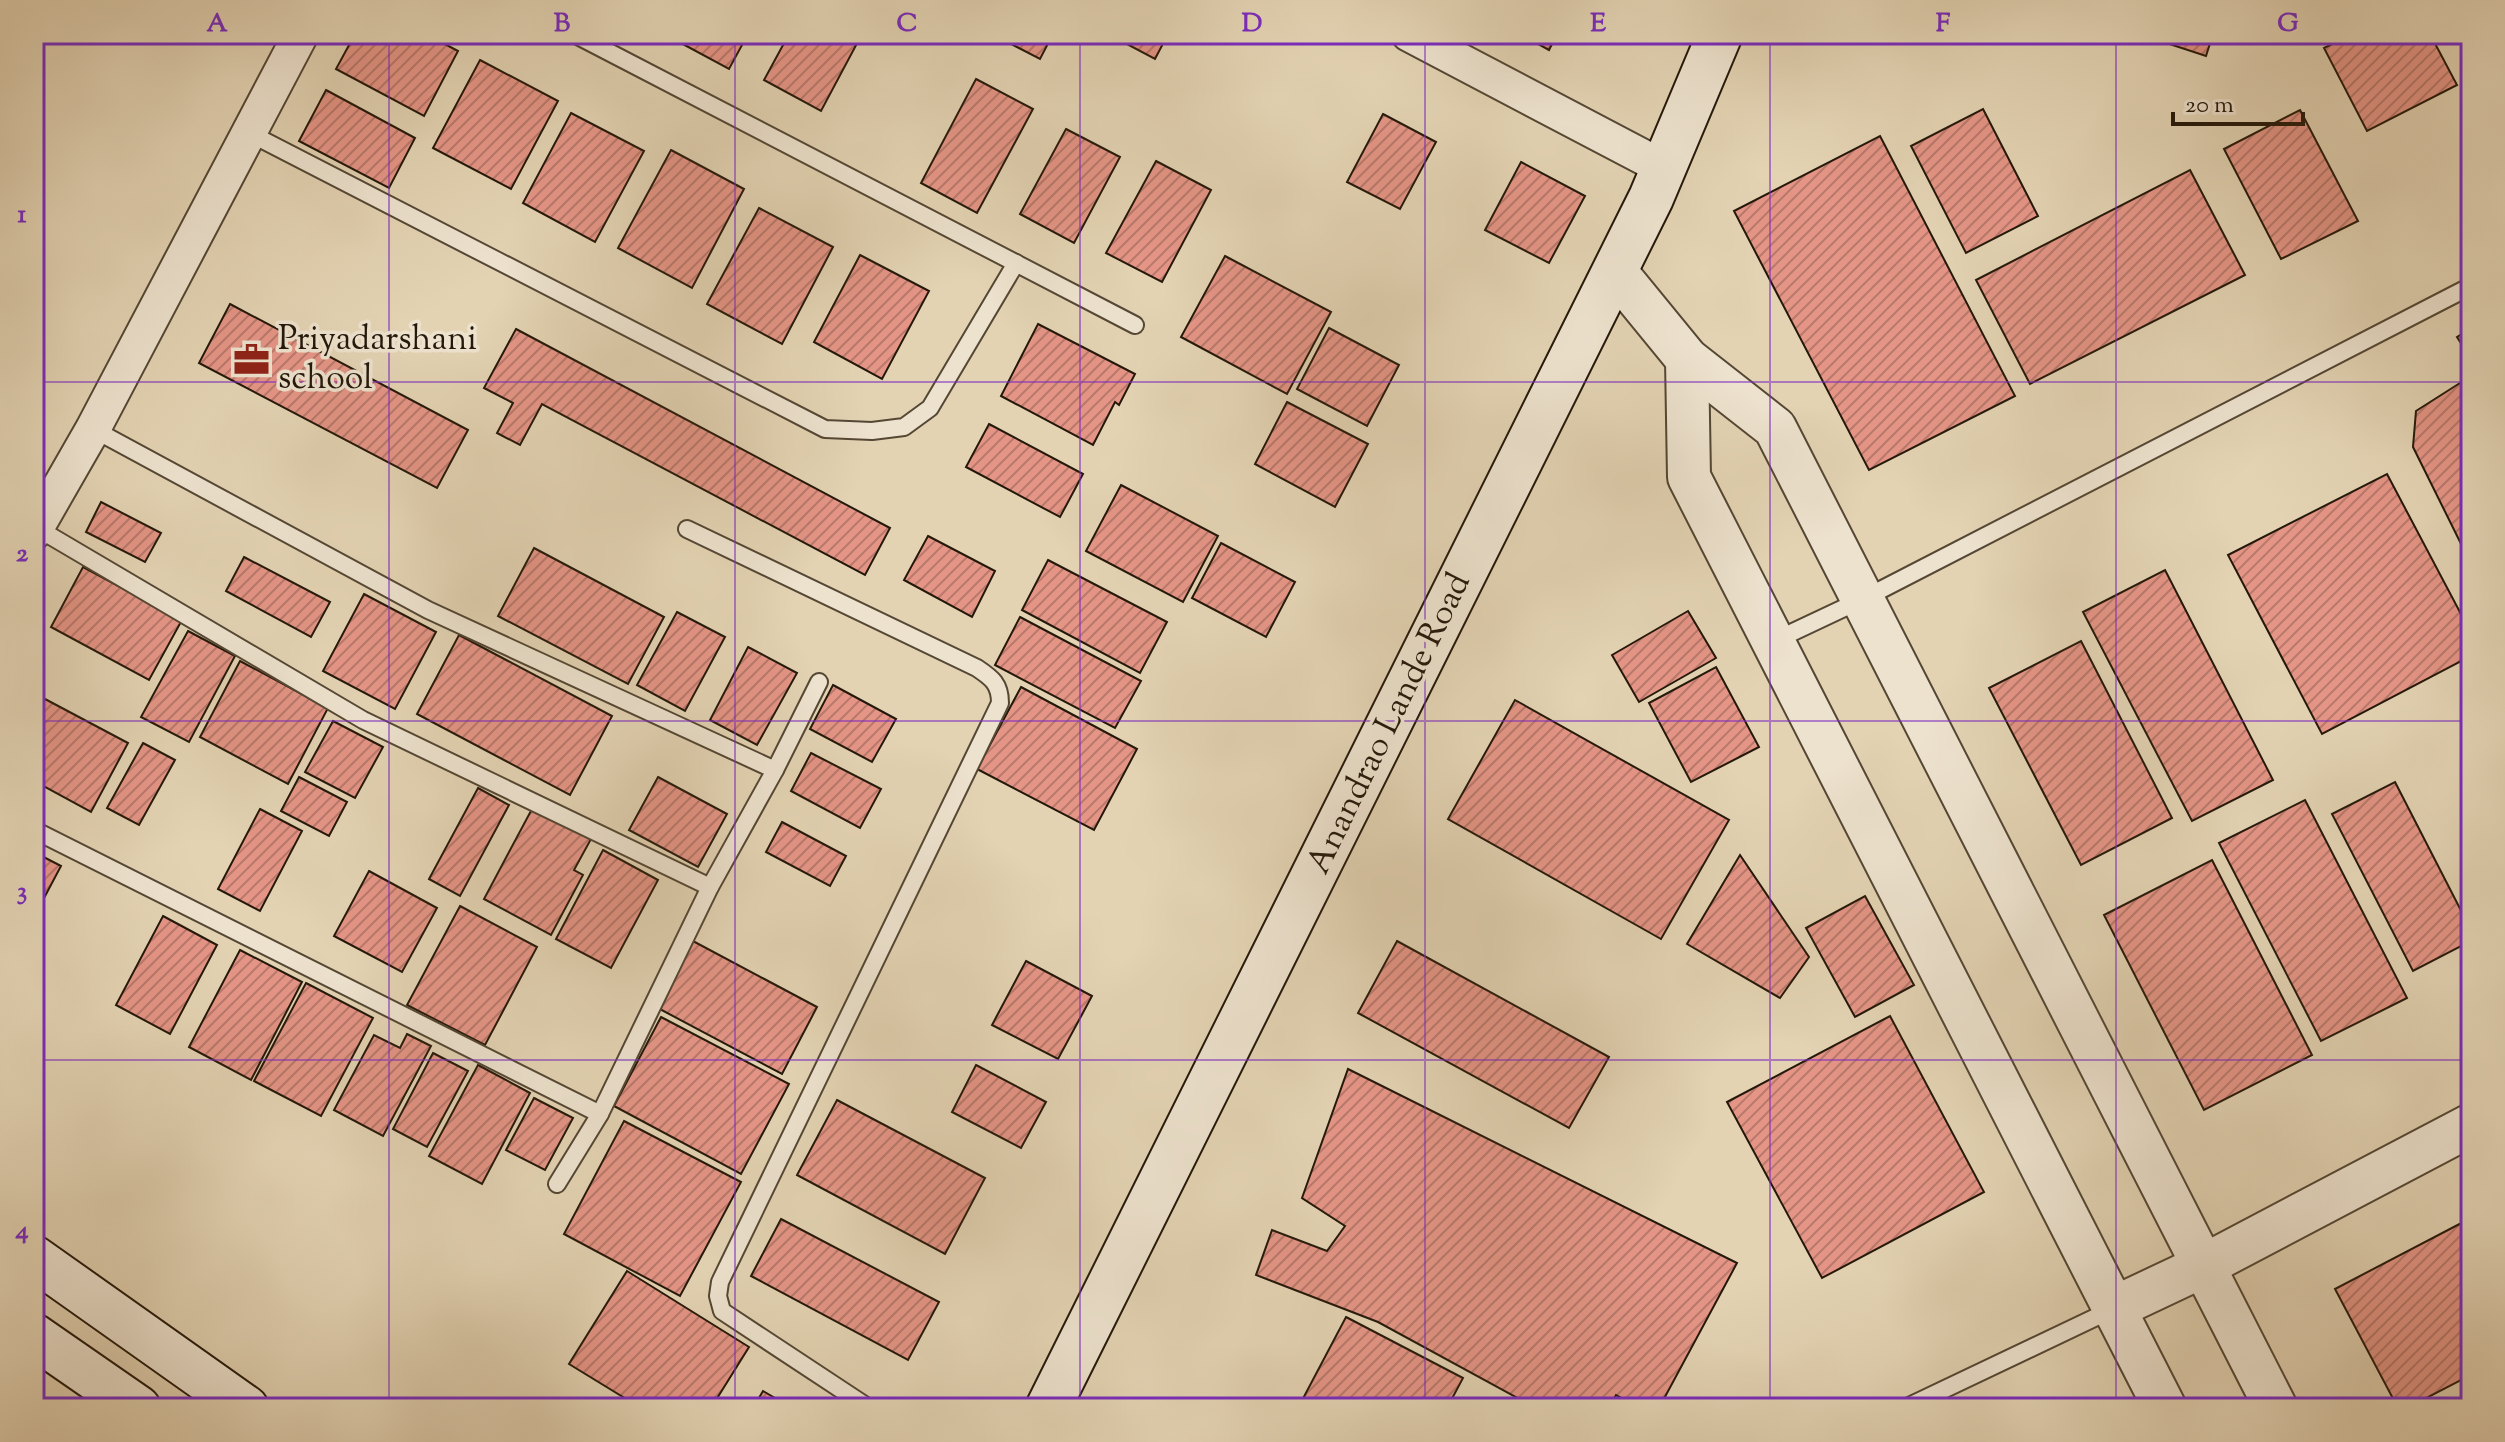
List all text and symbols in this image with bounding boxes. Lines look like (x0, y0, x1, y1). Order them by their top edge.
text: A (206, 6, 228, 43)
text: B (554, 6, 571, 43)
text: C (897, 6, 917, 43)
text: D (1242, 6, 1262, 43)
text: E (1590, 6, 1606, 43)
text: F (1936, 6, 1951, 43)
text: G (2277, 6, 2299, 43)
scale bar (2173, 76, 2303, 126)
text: 20 m (2185, 89, 2234, 123)
text: 1 (18, 197, 27, 234)
place label: Priyadarshani school (278, 316, 477, 404)
office icon: Priyadarshani school (233, 341, 271, 379)
text: 2 (16, 536, 29, 573)
street label: Anandrao Lande Road (1296, 565, 1484, 883)
text: 3 (17, 874, 27, 911)
text: 4 (14, 1213, 29, 1250)

